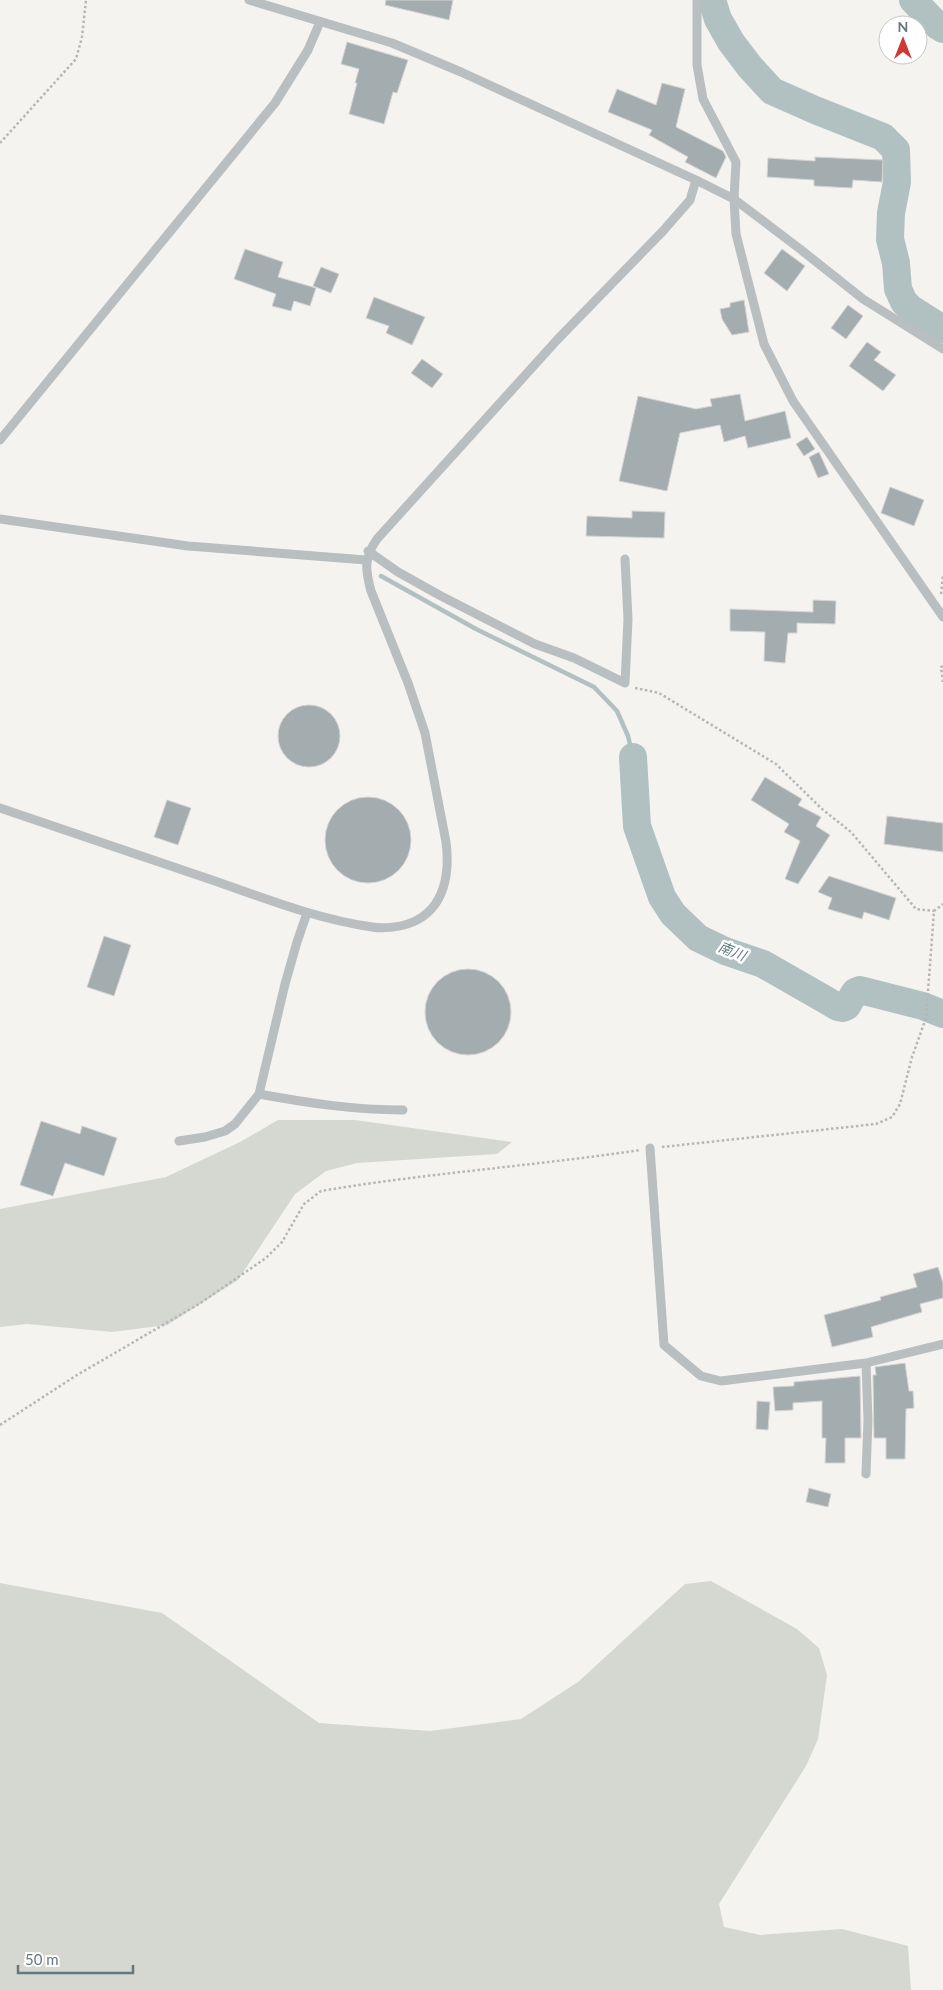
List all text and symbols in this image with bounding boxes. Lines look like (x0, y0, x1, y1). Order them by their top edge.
north arrow (878, 15, 928, 65)
text: N (898, 18, 908, 35)
water label: 南川 (716, 937, 750, 964)
scale bar (18, 1942, 132, 1974)
text: 50 m (25, 1950, 59, 1968)

